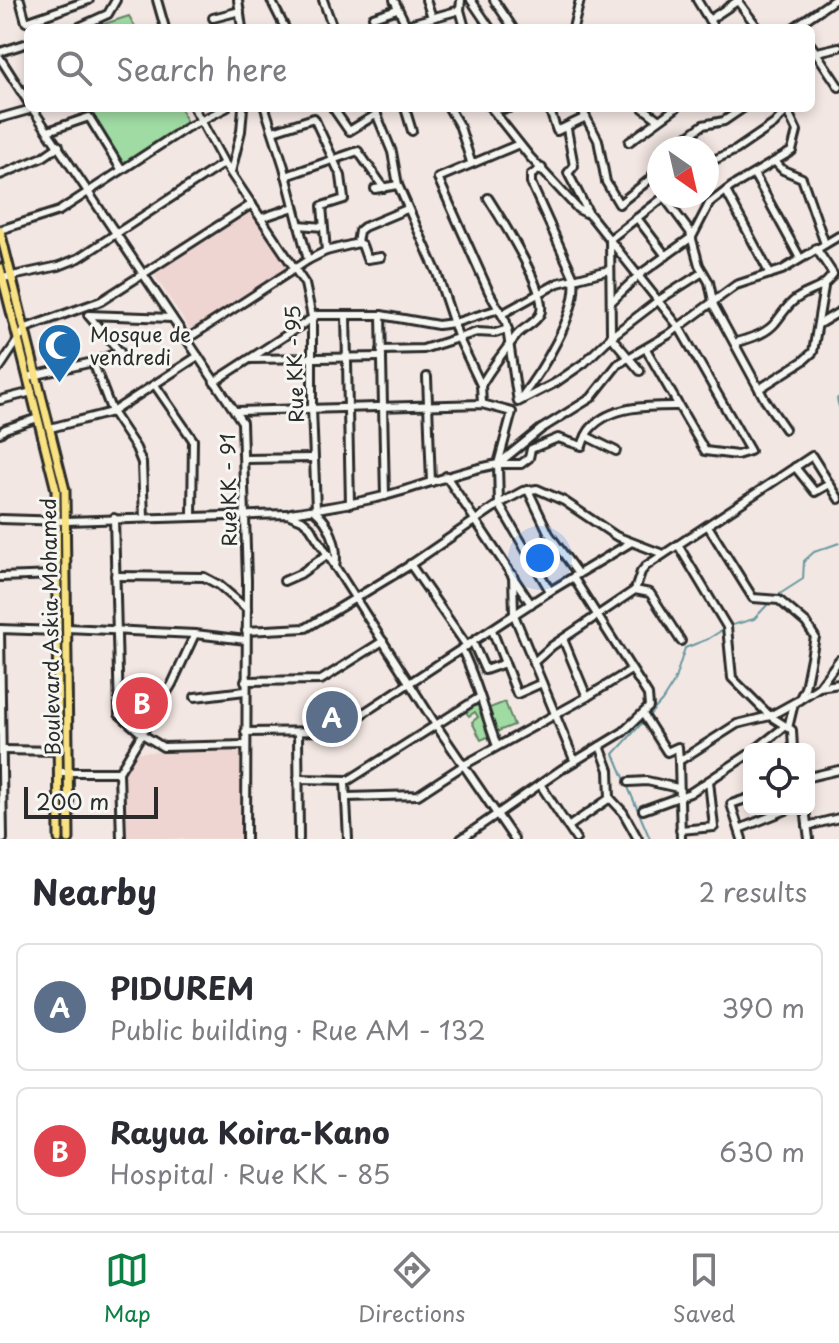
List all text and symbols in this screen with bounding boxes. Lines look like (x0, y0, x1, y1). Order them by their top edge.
search box (24, 24, 815, 112)
icon: search (52, 46, 96, 90)
text: Search here (116, 46, 288, 91)
north arrow (647, 136, 719, 208)
street label: Rue KK - 95 (277, 305, 311, 423)
place label: Mosque de vendredi (90, 319, 191, 372)
mosque icon: Mosque de vendredi (35, 322, 83, 385)
street label: Rue KK - 91 (212, 433, 244, 547)
street label: Boulevard Askia Mohamed (33, 498, 67, 756)
your location (520, 538, 560, 578)
pin: B (116, 673, 168, 733)
pin: A (306, 687, 358, 747)
map controls (743, 743, 815, 815)
button: locate (743, 743, 815, 815)
scale bar (24, 783, 158, 819)
text: 200 m (36, 784, 109, 817)
text: Nearby (32, 865, 157, 917)
text: 2 results (699, 872, 807, 911)
text: PIDUREM (110, 965, 254, 1010)
text: A (50, 988, 70, 1027)
text: 390 m (721, 988, 805, 1027)
text: Public building · Rue AM - 132 (110, 1010, 486, 1049)
text: Rayua Koira-Kano (110, 1109, 390, 1154)
text: B (51, 1132, 69, 1171)
text: 630 m (719, 1132, 805, 1171)
text: Hospital · Rue KK - 85 (110, 1154, 390, 1193)
tab: Map (104, 1248, 151, 1329)
tab: Directions (358, 1248, 465, 1329)
tab: Saved (673, 1248, 735, 1329)

